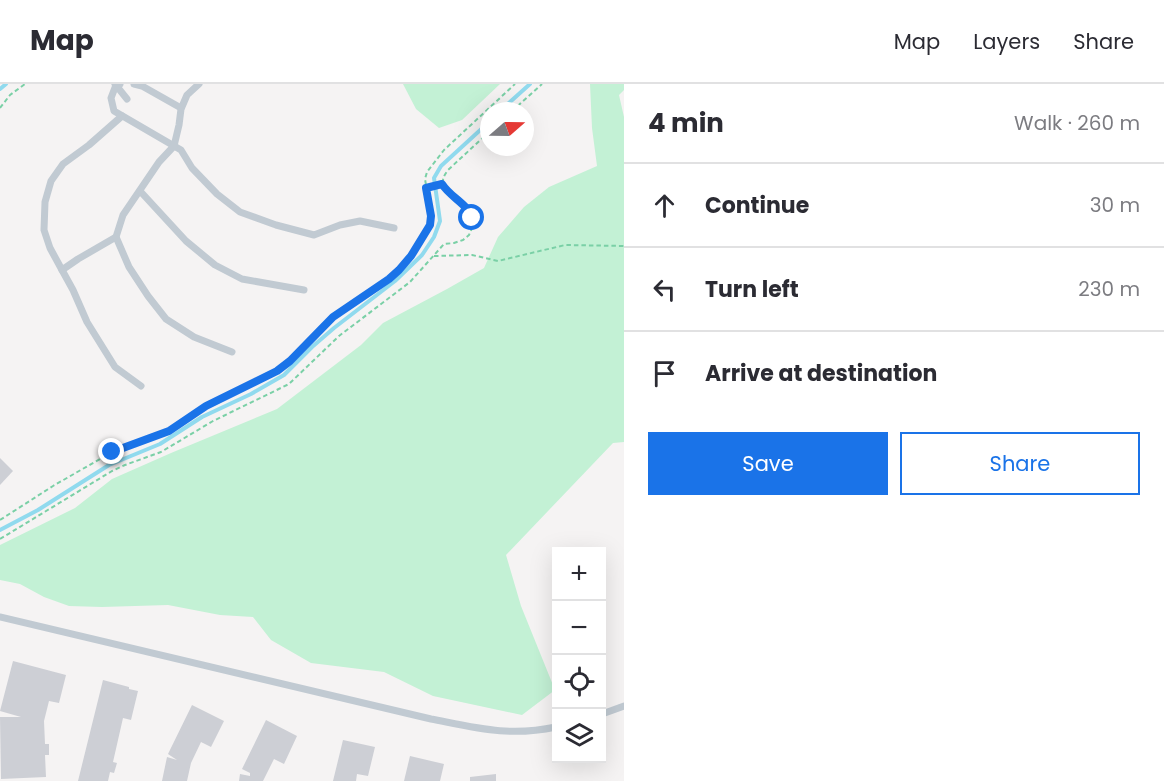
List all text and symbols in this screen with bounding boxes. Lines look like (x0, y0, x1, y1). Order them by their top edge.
text: Map (30, 21, 94, 60)
text: Map (894, 27, 940, 56)
text: Layers (973, 27, 1040, 56)
text: Share (1073, 27, 1134, 56)
north arrow (480, 102, 534, 156)
text: 4 min (648, 105, 724, 141)
text: Walk · 260 m (1014, 109, 1140, 137)
icon: ahead (648, 189, 681, 222)
text: Continue (705, 190, 809, 221)
text: 30 m (1090, 191, 1140, 219)
route start (458, 204, 484, 230)
icon: left (648, 273, 681, 306)
text: Turn left (705, 274, 799, 305)
text: 230 m (1078, 275, 1140, 303)
icon: arrive (648, 357, 681, 390)
text: Arrive at destination (705, 358, 937, 389)
button: Save (648, 432, 888, 495)
button: Share (900, 432, 1140, 495)
route end (98, 438, 124, 464)
map controls (552, 547, 606, 763)
button: + (552, 547, 606, 601)
button: − (552, 601, 606, 655)
button: locate (552, 655, 606, 709)
button: layers (552, 709, 606, 763)

